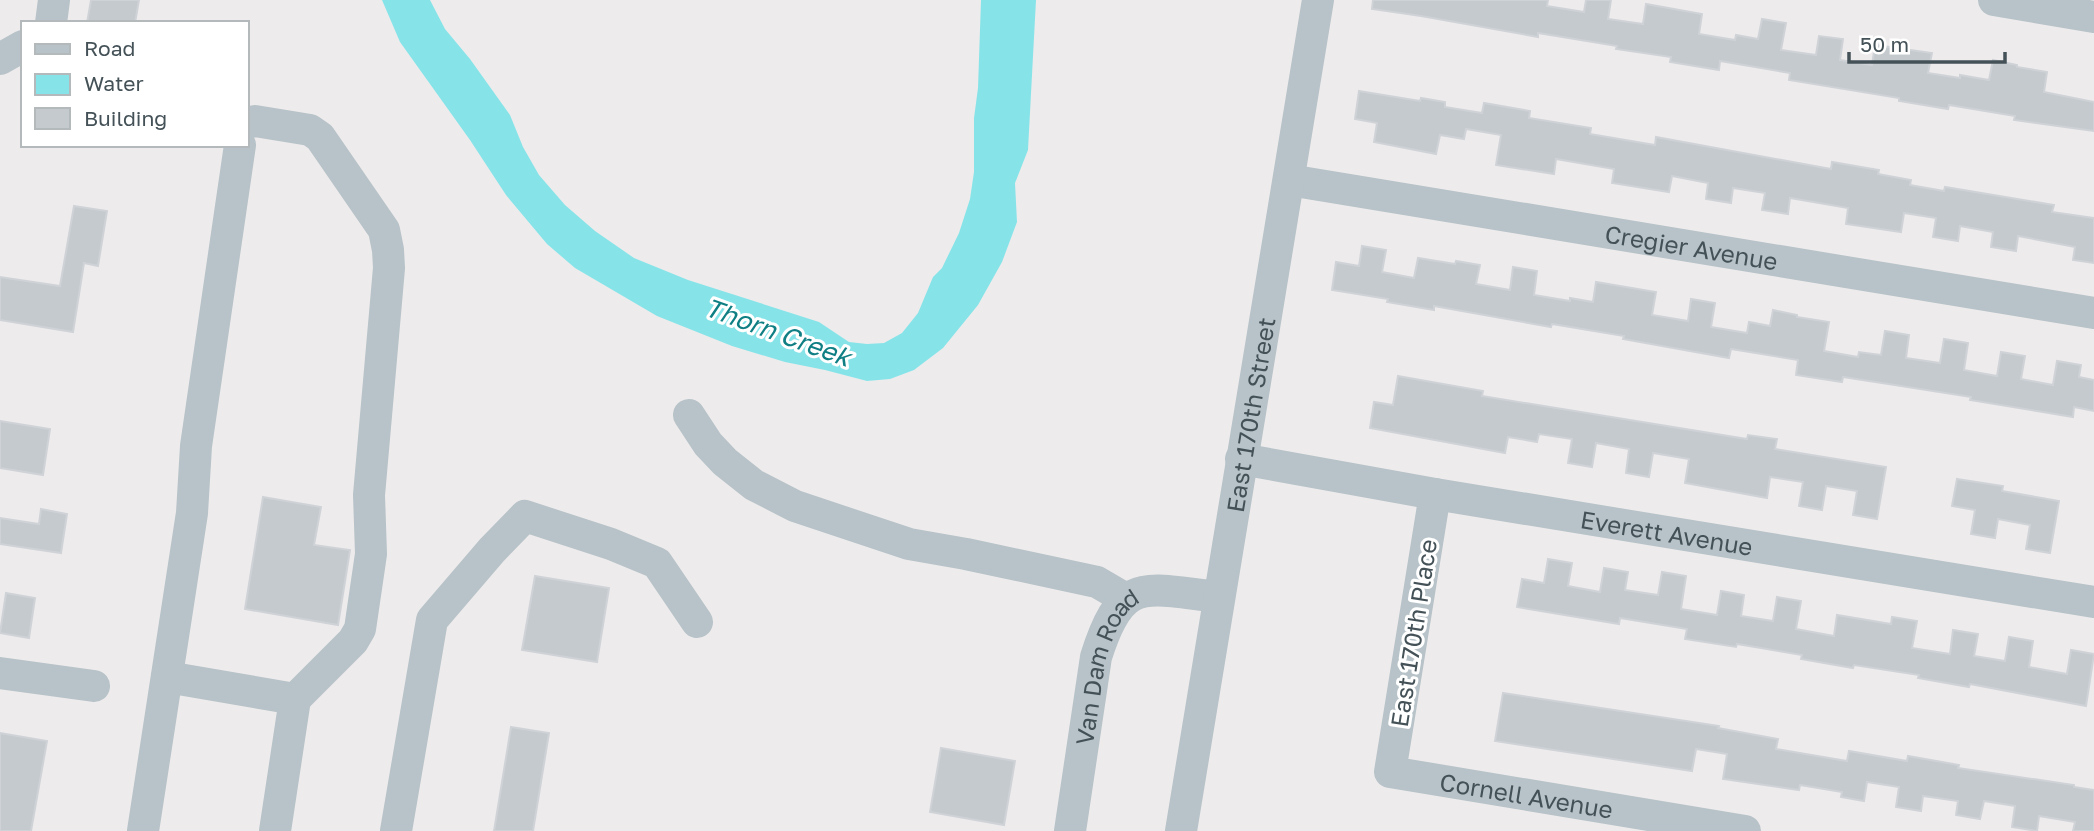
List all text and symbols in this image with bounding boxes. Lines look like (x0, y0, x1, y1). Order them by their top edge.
legend (21, 21, 248, 147)
scale bar (1849, 21, 2005, 65)
text: 50 m (1860, 31, 1909, 57)
text: Road (84, 35, 135, 61)
text: Water (84, 70, 144, 96)
text: Building (84, 105, 167, 131)
street label: Cregier Avenue (1603, 218, 1780, 275)
water label: Thorn Creek (701, 291, 857, 373)
street label: East 170th Street (1219, 315, 1280, 514)
street label: Everett Avenue (1579, 504, 1755, 560)
street label: East 170th Place (1384, 537, 1442, 729)
street label: Van Dam Road (1069, 581, 1143, 747)
street label: Cornell Avenue (1438, 766, 1615, 823)

